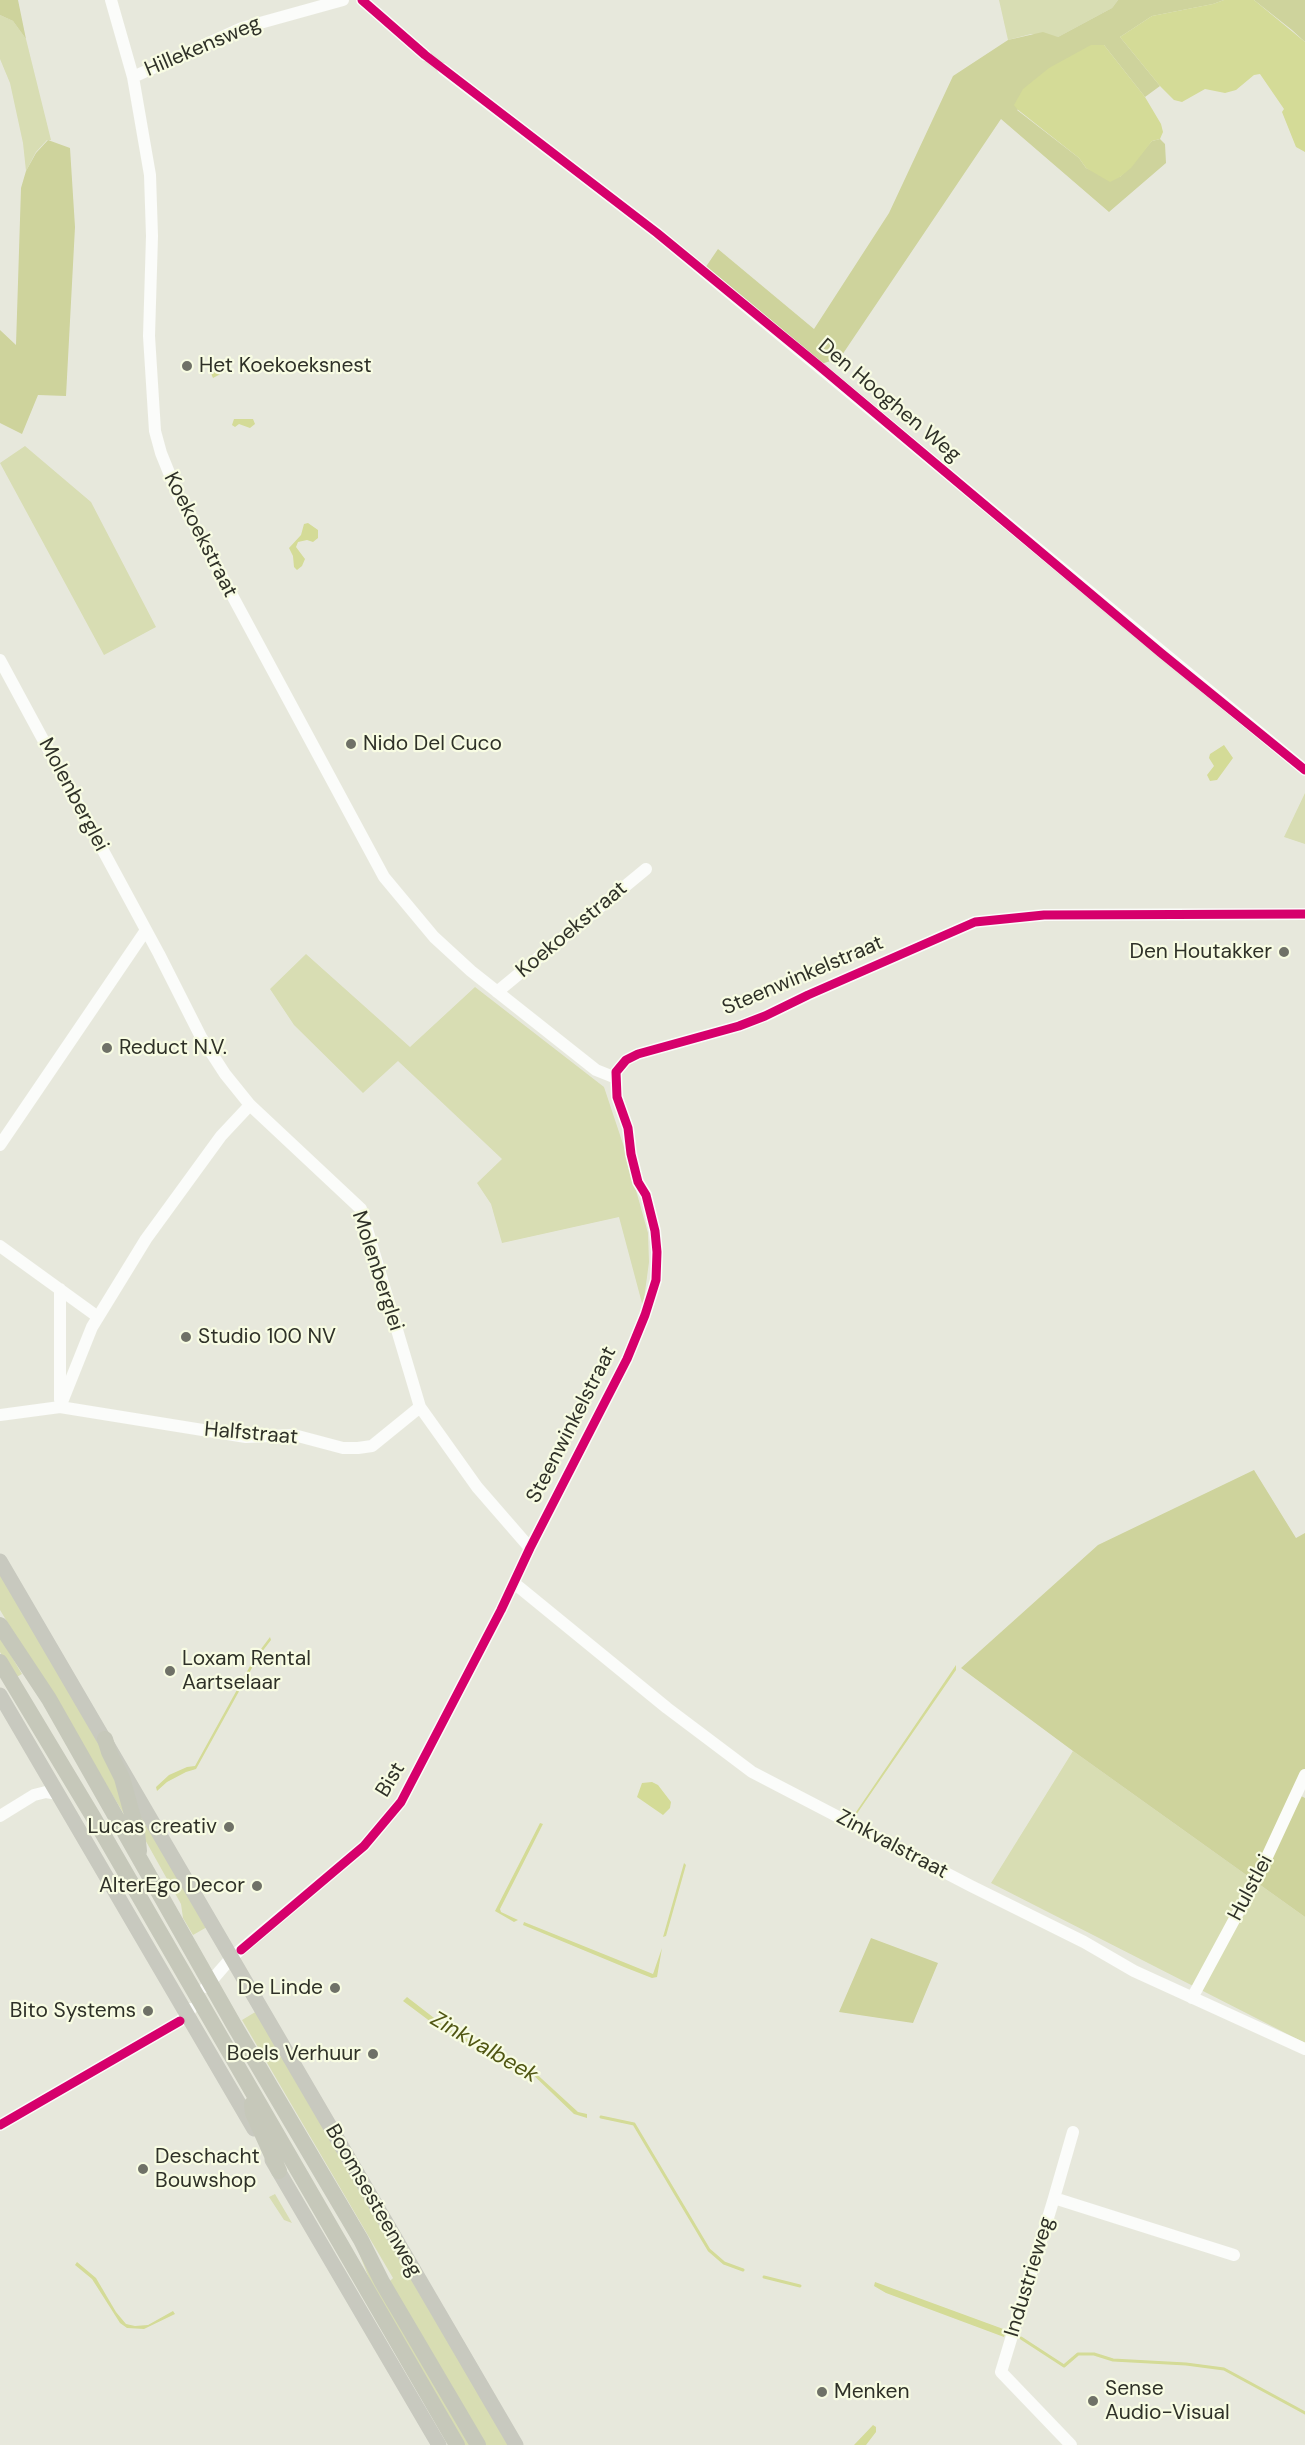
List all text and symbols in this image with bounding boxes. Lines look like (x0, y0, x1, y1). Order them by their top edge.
street label: Hillekensweg (141, 11, 265, 83)
street label: Den Hooghen Weg (812, 334, 966, 468)
place label: Het Koekoeksnest (199, 353, 372, 379)
marker: Het Koekoeksnest (180, 359, 194, 373)
street label: Koekoekstraat (158, 468, 242, 602)
place label: Nido Del Cuco (363, 731, 502, 757)
street label: Molenberglei (33, 734, 113, 856)
marker: Nido Del Cuco (344, 737, 358, 751)
street label: Koekoekstraat (511, 876, 633, 984)
street label: Steenwinkelstraat (719, 931, 887, 1021)
place label: Den Houtakker (1129, 939, 1272, 965)
marker: Den Houtakker (1277, 945, 1291, 959)
place label: Reduct N.V. (119, 1035, 227, 1061)
marker: Reduct N.V. (100, 1041, 114, 1055)
street label: Molenberglei (346, 1208, 408, 1334)
place label: Studio 100 NV (198, 1324, 336, 1350)
marker: Studio 100 NV (179, 1330, 193, 1344)
street label: Steenwinkelstraat (522, 1342, 622, 1508)
street label: Halfstraat (203, 1417, 299, 1451)
place label: Loxam Rental Aartselaar (182, 1646, 311, 1696)
marker: Loxam Rental Aartselaar (163, 1664, 177, 1678)
street label: Bist (371, 1758, 411, 1802)
street label: Zinkvalstraat (832, 1805, 952, 1885)
place label: Lucas creativ (88, 1814, 217, 1840)
marker: Lucas creativ (222, 1820, 236, 1834)
street label: Hulstlei (1223, 1851, 1279, 1925)
place label: AlterEgo Decor (99, 1873, 245, 1899)
marker: AlterEgo Decor (250, 1879, 264, 1893)
place label: De Linde (238, 1975, 323, 2001)
marker: De Linde (328, 1981, 342, 1995)
place label: Bito Systems (10, 1998, 136, 2024)
marker: Bito Systems (141, 2004, 155, 2018)
water label: Zinkvalbeek (425, 2007, 543, 2089)
place label: Boels Verhuur (227, 2041, 361, 2067)
marker: Boels Verhuur (366, 2047, 380, 2061)
street label: Boomsesteenweg (319, 2120, 427, 2282)
place label: Deschacht Bouwshop (155, 2144, 260, 2194)
marker: Deschacht Bouwshop (136, 2162, 150, 2176)
street label: Industrieweg (1000, 2214, 1060, 2340)
place label: Sense Audio-Visual (1105, 2376, 1230, 2426)
place label: Menken (834, 2379, 909, 2405)
marker: Menken (815, 2385, 829, 2399)
marker: Sense Audio-Visual (1086, 2394, 1100, 2408)

